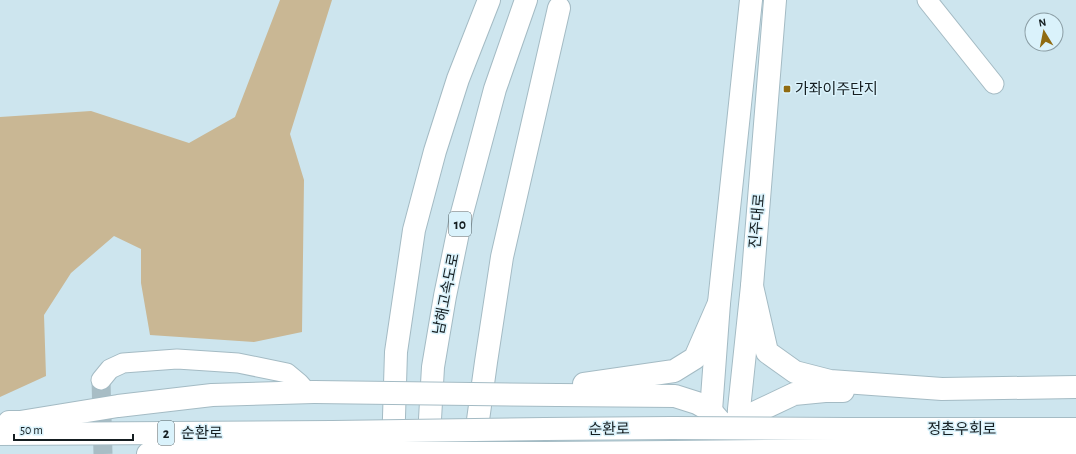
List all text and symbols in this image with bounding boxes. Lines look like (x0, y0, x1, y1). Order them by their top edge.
north arrow (1024, 12, 1064, 52)
text: N (1038, 17, 1047, 29)
place label: 가좌이주단지 (795, 81, 878, 97)
marker: 가좌이주단지 (782, 84, 792, 94)
street label: 진주대로 (747, 193, 767, 249)
road number: 10 (449, 212, 471, 236)
street label: 남해고속도로 (430, 252, 462, 336)
scale bar (14, 416, 133, 442)
street label: 순환로 (588, 420, 630, 437)
road number: 2 (158, 421, 174, 445)
street label: 정촌우회로 (927, 421, 997, 437)
text: 50 m (20, 424, 43, 436)
street label: 순환로 (181, 424, 223, 441)

